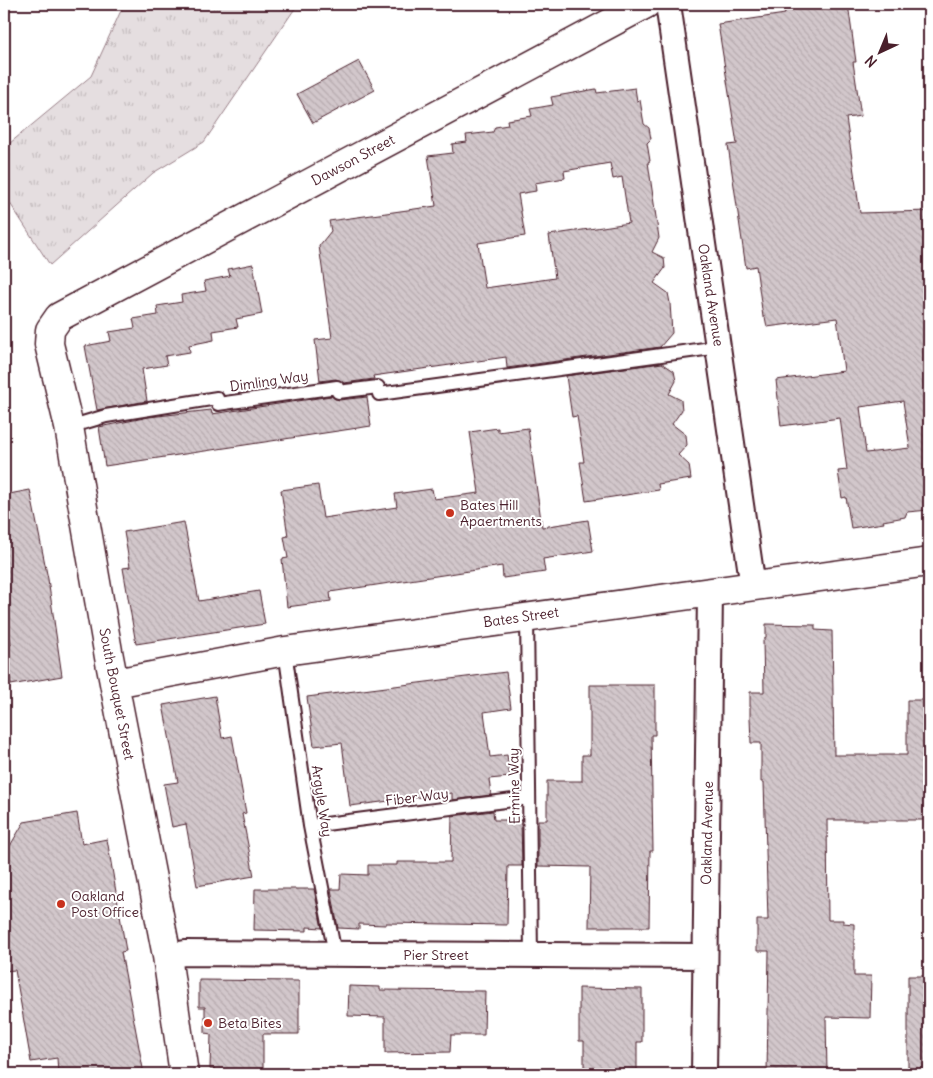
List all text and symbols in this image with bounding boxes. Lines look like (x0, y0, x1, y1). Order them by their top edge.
north arrow (856, 28, 906, 78)
text: N (861, 52, 881, 71)
street label: Dawson Street (308, 130, 398, 190)
street label: Oakland Avenue (694, 242, 728, 348)
street label: Dimling Way (229, 367, 309, 395)
place label: Bates Hill Apaertments (460, 496, 542, 530)
marker: Bates Hill Apaertments (444, 507, 456, 519)
street label: Bates Street (482, 603, 560, 631)
street label: South Bouquet Street (95, 627, 139, 762)
street label: Ermine Way (504, 748, 524, 824)
street label: Argyle Way (307, 764, 337, 838)
street label: Oakland Avenue (697, 781, 717, 885)
street label: Fiber Way (384, 784, 450, 810)
place label: Oakland Post Office (71, 887, 139, 921)
marker: Oakland Post Office (55, 898, 67, 910)
street label: Pier Street (403, 946, 469, 964)
place label: Beta Bites (218, 1014, 282, 1032)
marker: Beta Bites (202, 1017, 214, 1029)

